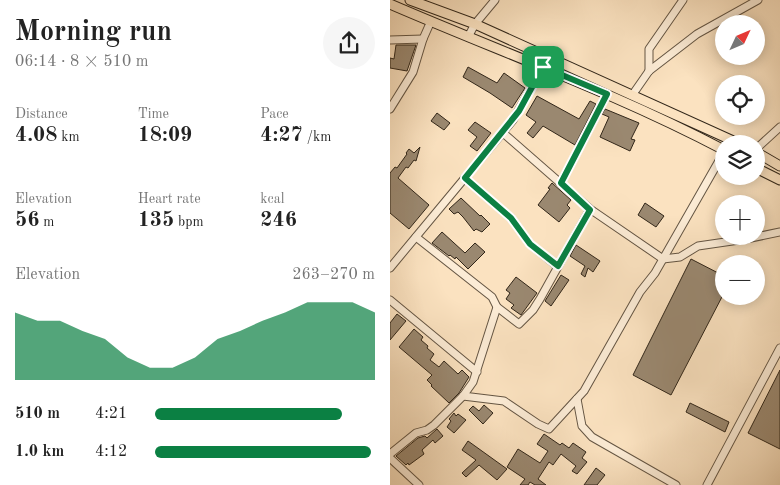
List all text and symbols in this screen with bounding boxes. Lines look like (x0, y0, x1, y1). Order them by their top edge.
north arrow (715, 15, 765, 65)
map controls (715, 15, 765, 305)
button: share (323, 17, 375, 69)
text: Morning run (15, 19, 172, 47)
pin (522, 46, 564, 88)
icon: arrive (529, 53, 557, 81)
text: 06:14 · 8 × 510 m (15, 54, 148, 70)
button: locate (715, 75, 765, 125)
text: Distance (15, 107, 68, 121)
text: Time (138, 107, 169, 121)
text: Pace (260, 107, 289, 121)
text: 4.08 (15, 125, 57, 146)
text: 18:09 (138, 125, 192, 146)
text: 4:27 (260, 125, 303, 146)
text: km (57, 130, 80, 144)
text: /km (303, 130, 331, 144)
button: layers (715, 135, 765, 185)
text: Elevation (15, 192, 72, 206)
text: Heart rate (138, 192, 201, 206)
text: kcal (260, 192, 284, 206)
button: + (715, 195, 765, 245)
text: 56 (15, 210, 39, 231)
text: 135 (138, 210, 174, 231)
text: 246 (260, 210, 297, 231)
text: m (39, 215, 54, 229)
text: bpm (174, 215, 204, 229)
button: − (715, 255, 765, 305)
text: Elevation (15, 267, 80, 283)
text: 263–270 m (292, 267, 375, 283)
text: 510 m (15, 406, 60, 422)
text: 4:21 (95, 406, 127, 422)
text: 1.0 km (15, 444, 64, 460)
text: 4:12 (95, 444, 127, 460)

